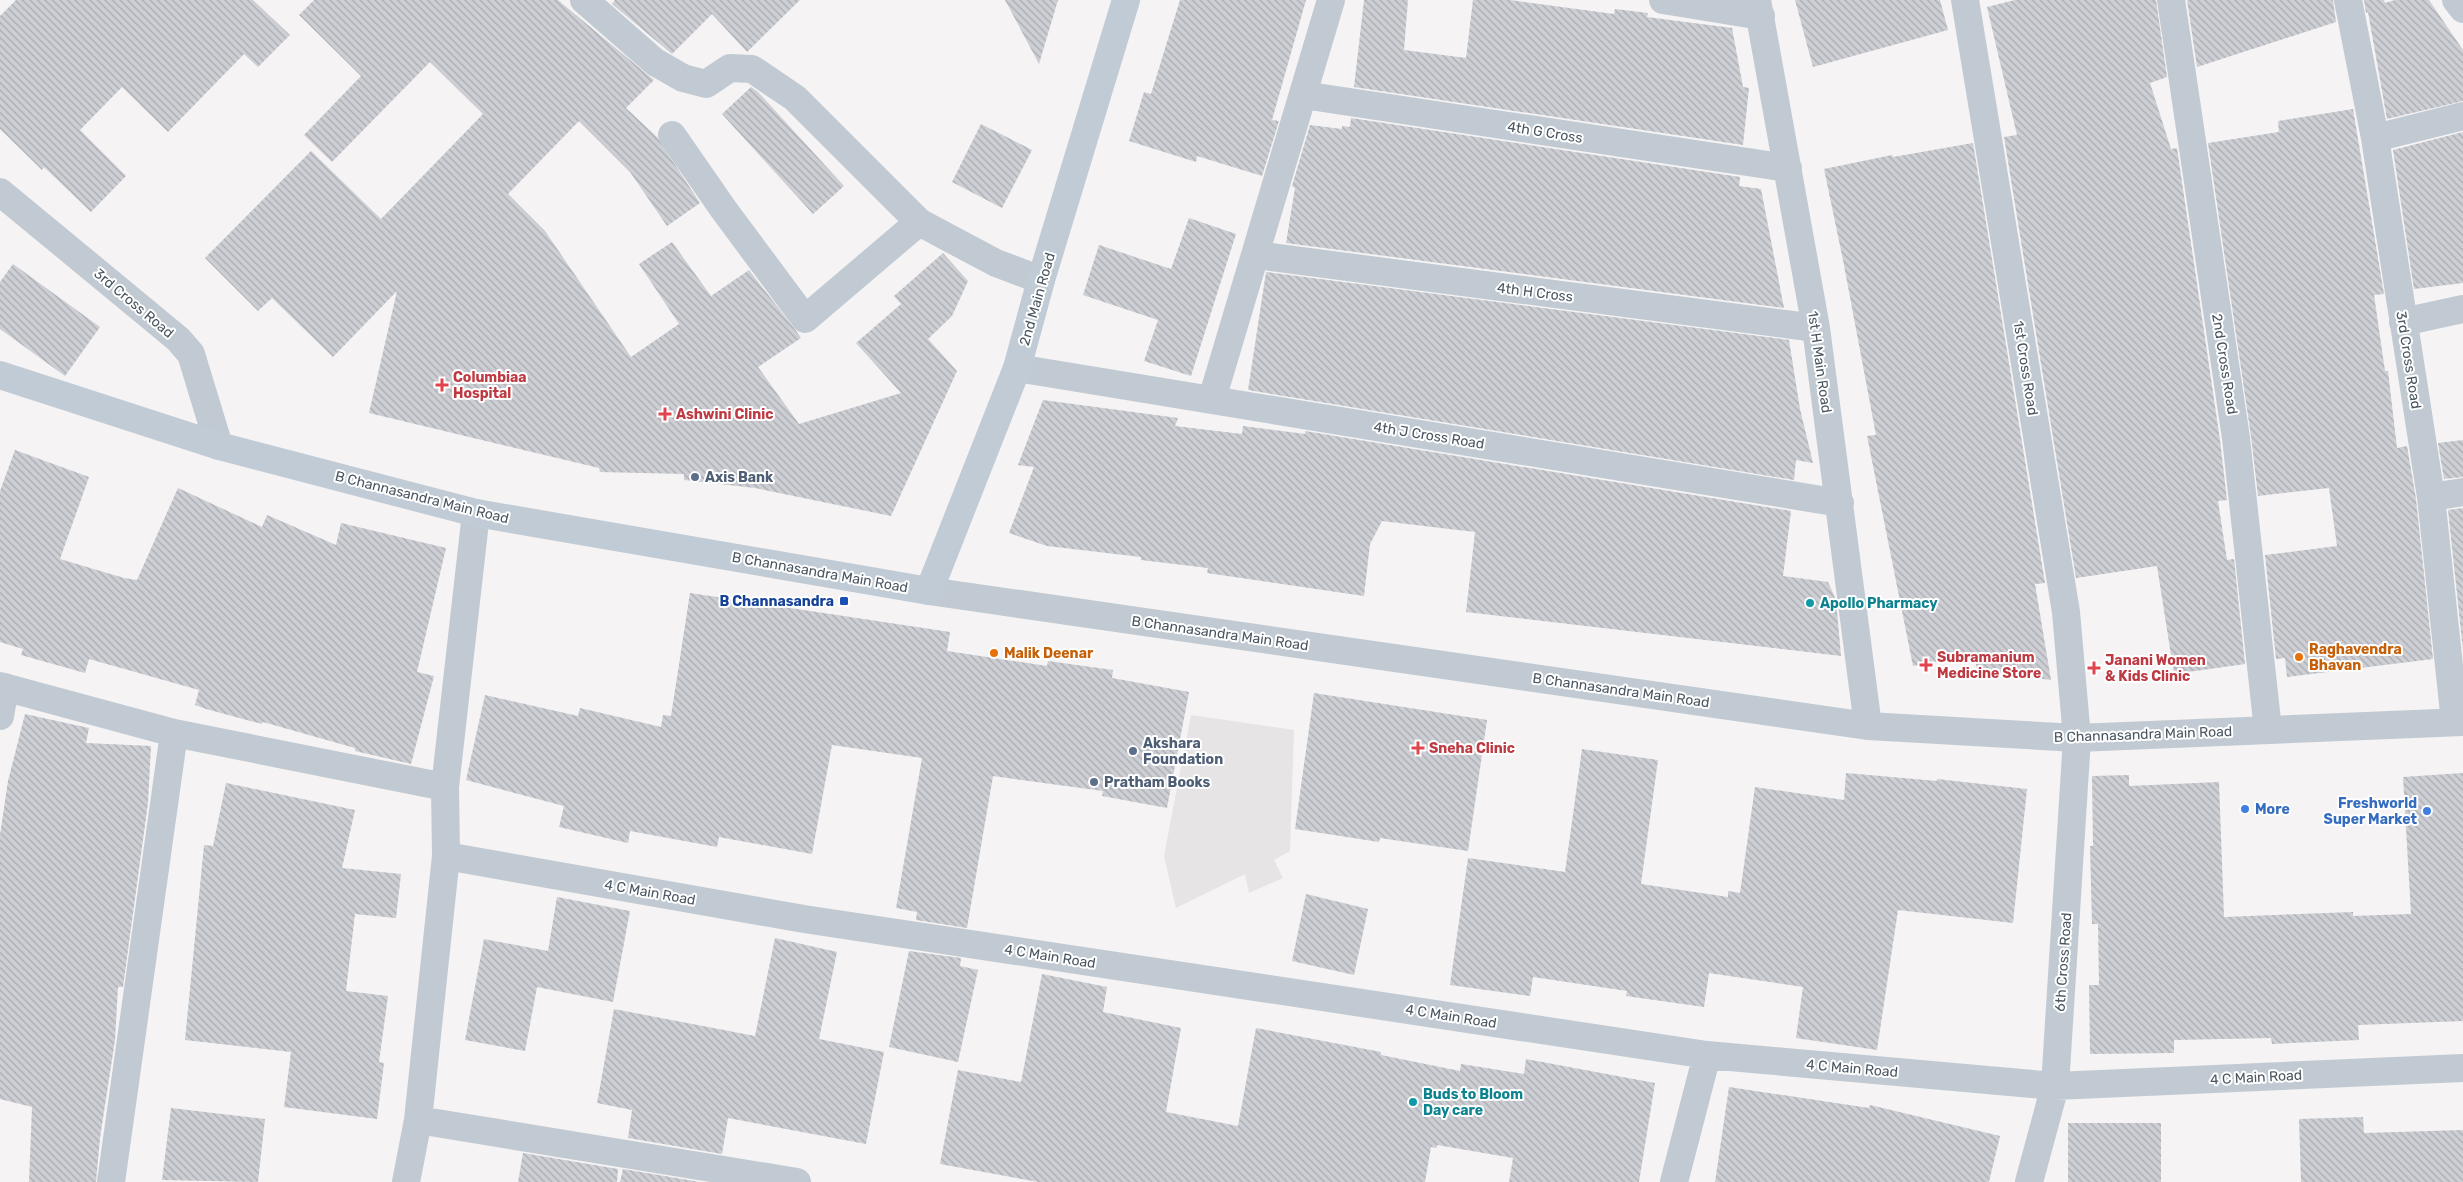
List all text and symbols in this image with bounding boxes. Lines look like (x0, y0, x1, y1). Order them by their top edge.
street label: 4th G Cross (1506, 118, 1584, 147)
street label: 2nd Main Road (1016, 251, 1059, 348)
street label: 3rd Cross Road (90, 265, 177, 342)
street label: 4th H Cross (1496, 279, 1574, 306)
street label: 1st H Main Road (1804, 310, 1835, 414)
street label: 3rd Cross Road (2392, 310, 2425, 410)
street label: 2nd Cross Road (2208, 312, 2241, 416)
street label: 1st Cross Road (2010, 320, 2041, 417)
place label: Columbiaa Hospital (453, 369, 527, 402)
marker: Columbiaa Hospital (435, 378, 449, 392)
place label: Ashwini Clinic (676, 406, 774, 423)
marker: Ashwini Clinic (658, 407, 672, 421)
street label: 4th J Cross Road (1372, 418, 1486, 453)
street label: B Channasandra Main Road (333, 468, 511, 527)
place label: Axis Bank (705, 469, 774, 486)
marker: Axis Bank (689, 471, 701, 483)
street label: B Channasandra Main Road (731, 549, 909, 596)
place label: B Channasandra (719, 593, 834, 610)
marker: B Channasandra (838, 595, 850, 607)
place label: Apollo Pharmacy (1820, 595, 1938, 612)
marker: Apollo Pharmacy (1804, 597, 1816, 609)
street label: B Channasandra Main Road (1130, 613, 1309, 654)
place label: Raghavendra Bhavan (2309, 641, 2402, 674)
place label: Malik Deenar (1004, 645, 1094, 662)
marker: Malik Deenar (988, 647, 1000, 659)
place label: Subramanium Medicine Store (1937, 649, 2041, 682)
marker: Raghavendra Bhavan (2293, 651, 2305, 663)
place label: Janani Women & Kids Clinic (2105, 652, 2206, 685)
marker: Subramanium Medicine Store (1919, 658, 1933, 672)
marker: Janani Women & Kids Clinic (2087, 661, 2101, 675)
street label: B Channasandra Main Road (1531, 670, 1710, 711)
street label: B Channasandra Main Road (2054, 723, 2232, 746)
place label: Akshara Foundation (1143, 735, 1223, 768)
place label: Sneha Clinic (1429, 740, 1515, 757)
marker: Sneha Clinic (1411, 741, 1425, 755)
marker: Akshara Foundation (1127, 745, 1139, 757)
place label: Pratham Books (1104, 774, 1211, 791)
marker: Pratham Books (1088, 776, 1100, 788)
place label: Freshworld Super Market (2324, 795, 2417, 828)
place label: More (2255, 801, 2290, 818)
marker: More (2239, 803, 2251, 815)
marker: Freshworld Super Market (2421, 805, 2433, 817)
street label: 4 C Main Road (603, 876, 697, 909)
street label: 6th Cross Road (2052, 912, 2075, 1012)
street label: 4 C Main Road (1003, 941, 1097, 972)
street label: 4 C Main Road (1404, 1001, 1498, 1032)
street label: 4 C Main Road (1805, 1056, 1899, 1081)
street label: 4 C Main Road (2210, 1067, 2303, 1088)
place label: Buds to Bloom Day care (1423, 1086, 1523, 1119)
marker: Buds to Bloom Day care (1407, 1096, 1419, 1108)

